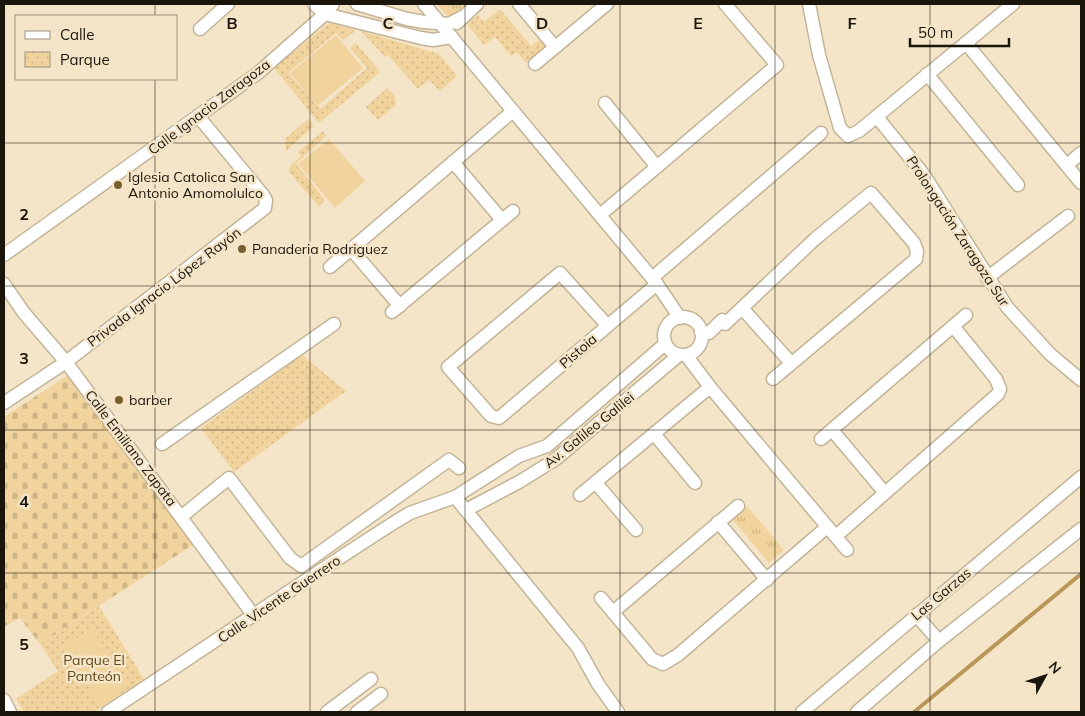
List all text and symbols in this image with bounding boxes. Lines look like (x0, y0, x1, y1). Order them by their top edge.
text: B (226, 13, 238, 33)
text: C (383, 13, 394, 33)
text: D (536, 13, 548, 33)
text: E (693, 13, 703, 33)
text: F (847, 13, 857, 33)
legend (15, 15, 178, 80)
scale bar (910, 15, 1009, 47)
text: 50 m (918, 23, 953, 42)
text: Calle (60, 25, 94, 44)
text: Parque (60, 50, 110, 69)
street label: Calle Ignacio Zaragoza (144, 55, 274, 159)
street label: Prolongación Zaragoza Sur (903, 152, 1014, 310)
place label: Iglesia Catolica San Antonio Amomolulco (128, 168, 263, 202)
marker: Iglesia Catolica San Antonio Amomolulco (112, 179, 124, 191)
text: 2 (19, 204, 29, 224)
street label: Privada Ignacio López Rayón (83, 223, 245, 351)
place label: Panaderia Rodriguez (252, 240, 388, 258)
marker: Panaderia Rodriguez (236, 243, 248, 255)
street label: Pistoia (556, 330, 600, 372)
text: 3 (19, 348, 29, 368)
street label: Calle Emiliano Zapata (81, 386, 181, 510)
street label: Av. Galileo Galilei (540, 388, 638, 472)
place label: barber (129, 391, 173, 409)
marker: barber (113, 394, 125, 406)
text: 4 (19, 491, 29, 511)
street label: Calle Vicente Guerrero (214, 551, 344, 647)
street label: Las Garzas (907, 564, 975, 624)
text: 5 (19, 634, 29, 654)
park label: Parque El Panteón (63, 651, 125, 685)
north arrow (1020, 651, 1070, 701)
text: N (1045, 658, 1065, 677)

